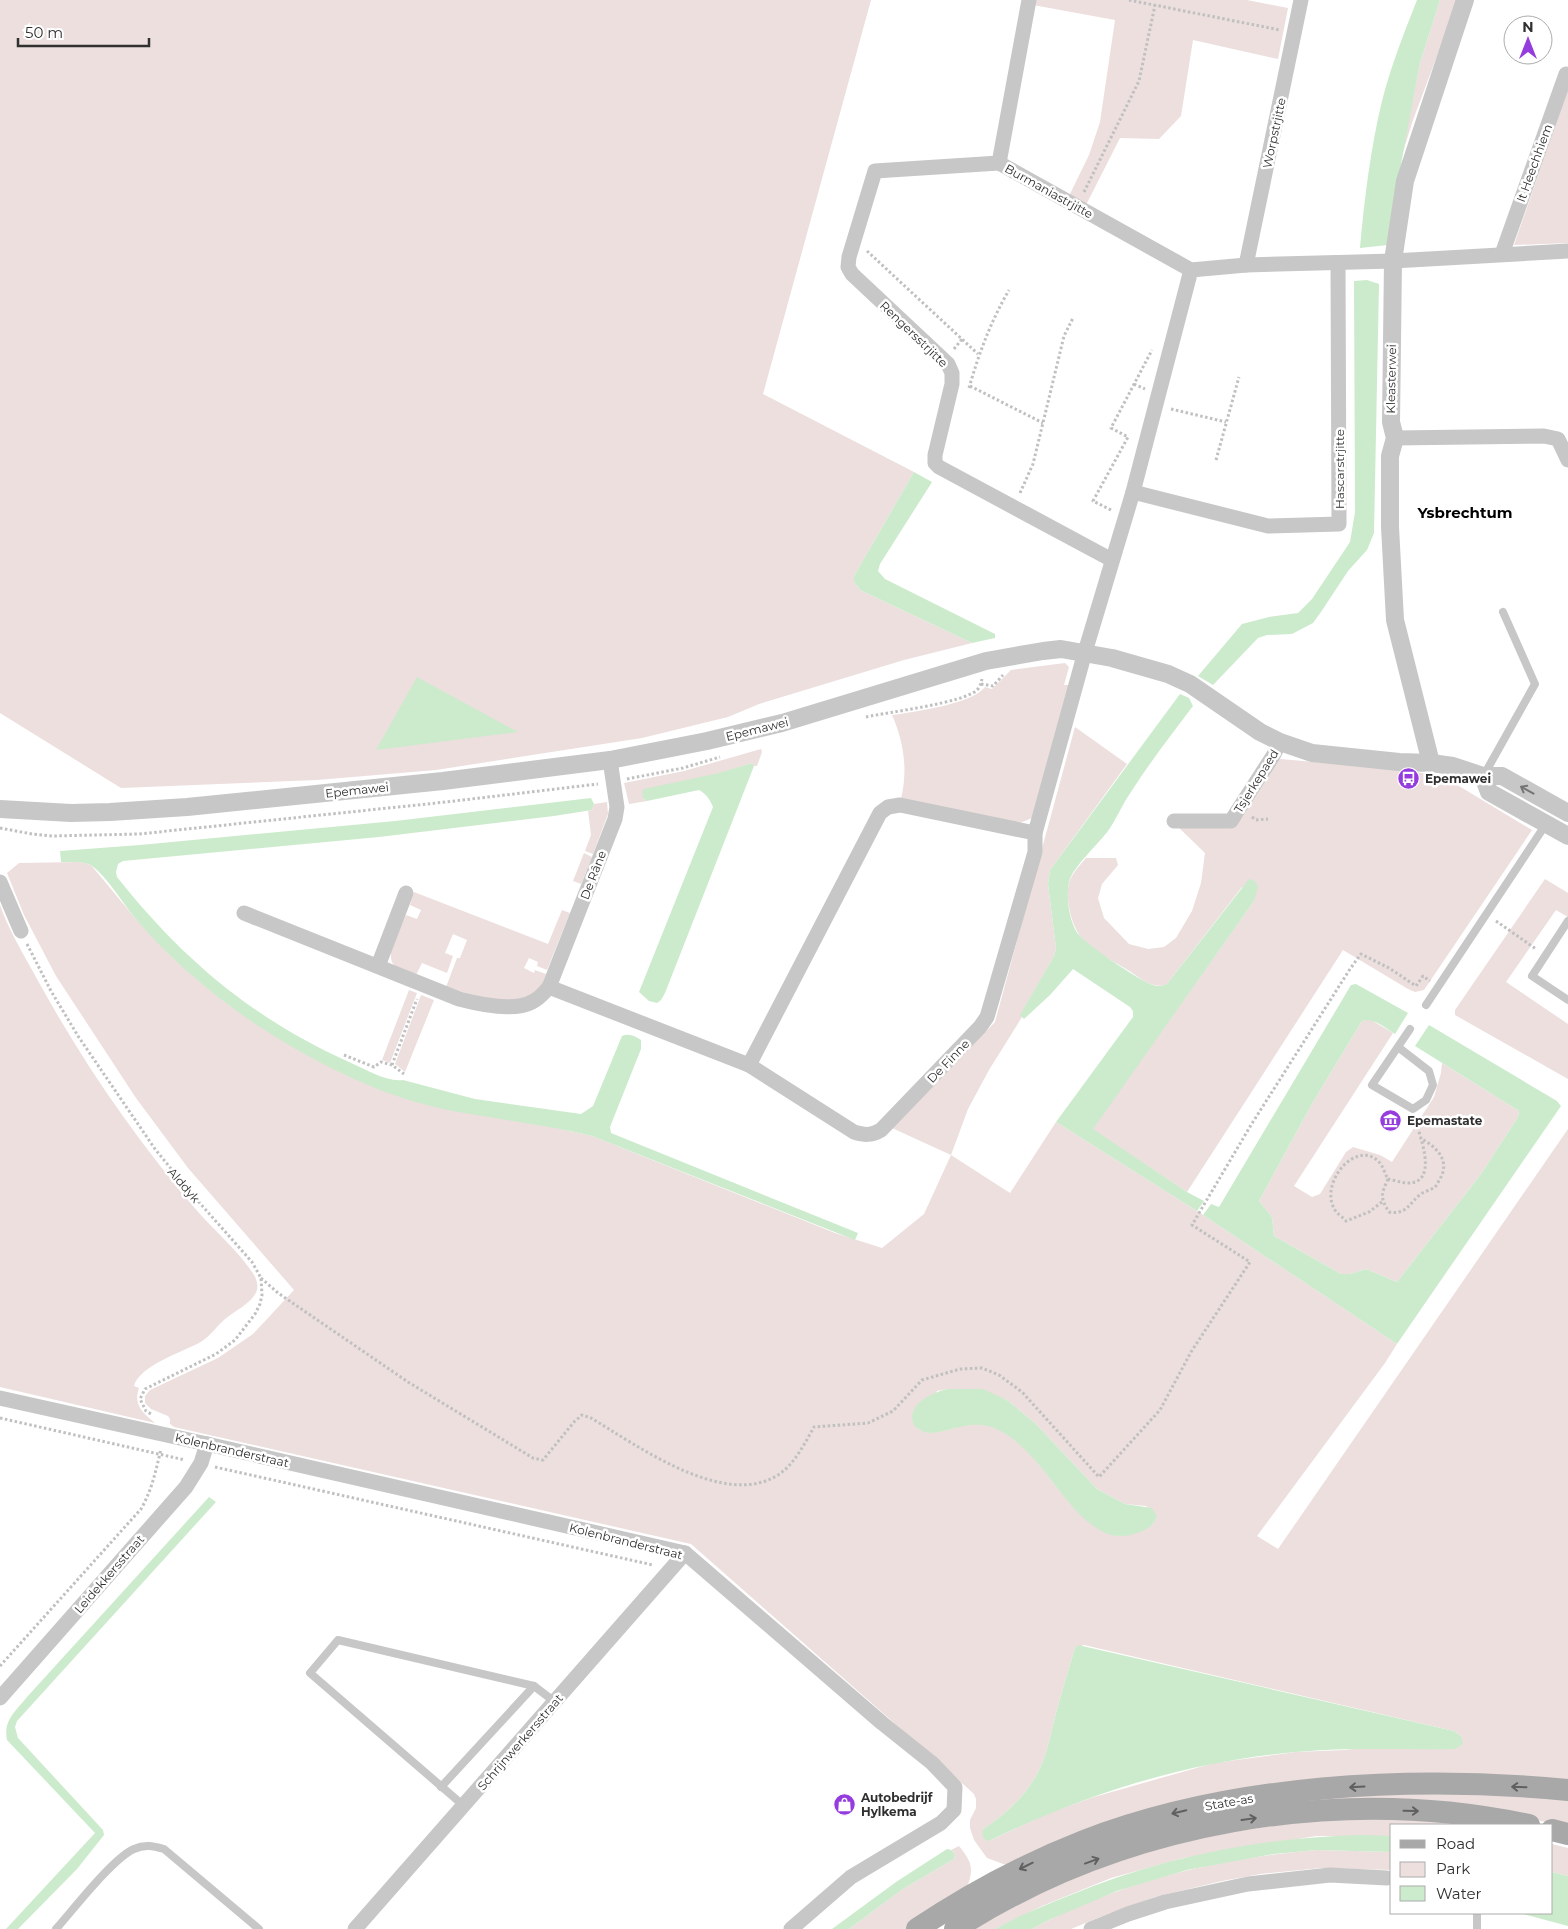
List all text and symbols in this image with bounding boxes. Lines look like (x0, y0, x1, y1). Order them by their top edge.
scale bar (18, 15, 149, 47)
north arrow (1503, 15, 1553, 65)
text: N (1522, 18, 1534, 36)
text: 50 m (25, 23, 63, 42)
street label: Worpstrjitte (1259, 96, 1289, 170)
street label: It Heechhiem (1513, 122, 1555, 204)
street label: Burmaniastrjitte (1002, 161, 1096, 221)
street label: Rengersstrjitte (877, 298, 951, 370)
street label: Kleasterwei (1383, 344, 1399, 414)
street label: Hascarstrjitte (1332, 429, 1347, 509)
district label: Ysbrechtum (1417, 503, 1512, 522)
street label: Epemawei (724, 714, 790, 744)
street label: Tsjerkepaed (1230, 746, 1282, 816)
bus stop icon: Epemawei (1397, 766, 1421, 790)
place label: Epemawei (1425, 771, 1491, 786)
street label: Epemawei (324, 779, 390, 801)
one-way arrow (1519, 785, 1534, 795)
street label: De Râne (577, 848, 609, 902)
street label: De Finne (924, 1036, 972, 1086)
museum icon: Epemastate (1379, 1108, 1403, 1132)
place label: Epemastate (1407, 1113, 1483, 1128)
street label: Alddyk (165, 1164, 204, 1206)
street label: Kolenbranderstraat (174, 1430, 290, 1470)
street label: Kolenbranderstraat (568, 1520, 684, 1562)
street label: Leidekkersstraat (71, 1532, 147, 1616)
street label: Schrijnwerkersstraat (474, 1691, 566, 1793)
one-way arrow (1349, 1782, 1365, 1791)
one-way arrow (1512, 1782, 1528, 1791)
place label: Autobedrijf Hylkema (860, 1790, 934, 1819)
street label: State-as (1204, 1790, 1254, 1814)
shop icon: Autobedrijf Hylkema (833, 1792, 857, 1816)
one-way arrow (1403, 1806, 1419, 1815)
one-way arrow (1172, 1808, 1188, 1817)
one-way arrow (1241, 1814, 1257, 1824)
legend (1390, 1824, 1553, 1914)
text: Road (1436, 1834, 1475, 1853)
one-way arrow (1084, 1856, 1099, 1865)
text: Park (1436, 1859, 1470, 1878)
one-way arrow (1019, 1862, 1034, 1872)
text: Water (1436, 1884, 1482, 1903)

